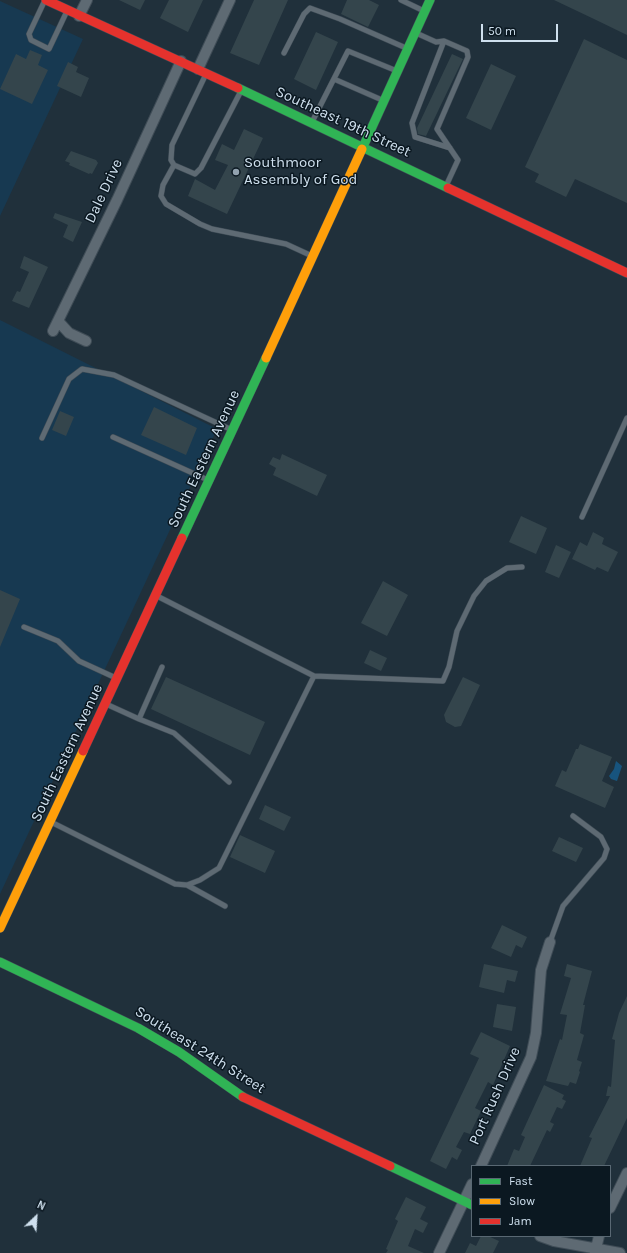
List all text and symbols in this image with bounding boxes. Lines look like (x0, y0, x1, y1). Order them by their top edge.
scale bar (483, 16, 560, 42)
text: 50 m (488, 24, 516, 38)
street label: Southeast 19th Street (273, 83, 413, 161)
place label: Southmoor Assembly of God (244, 154, 357, 189)
street label: Dale Drive (81, 156, 127, 226)
marker: Southmoor Assembly of God (231, 167, 241, 177)
street label: South Eastern Avenue (164, 387, 244, 531)
street label: South Eastern Avenue (27, 681, 107, 825)
street label: Southeast 24th Street (131, 1002, 269, 1098)
street label: Port Rush Drive (465, 1044, 525, 1148)
legend (471, 1165, 611, 1237)
text: Fast (509, 1174, 532, 1188)
text: Slow (509, 1194, 535, 1208)
north arrow (16, 1197, 56, 1237)
text: N (35, 1198, 48, 1213)
text: Jam (509, 1214, 532, 1228)

